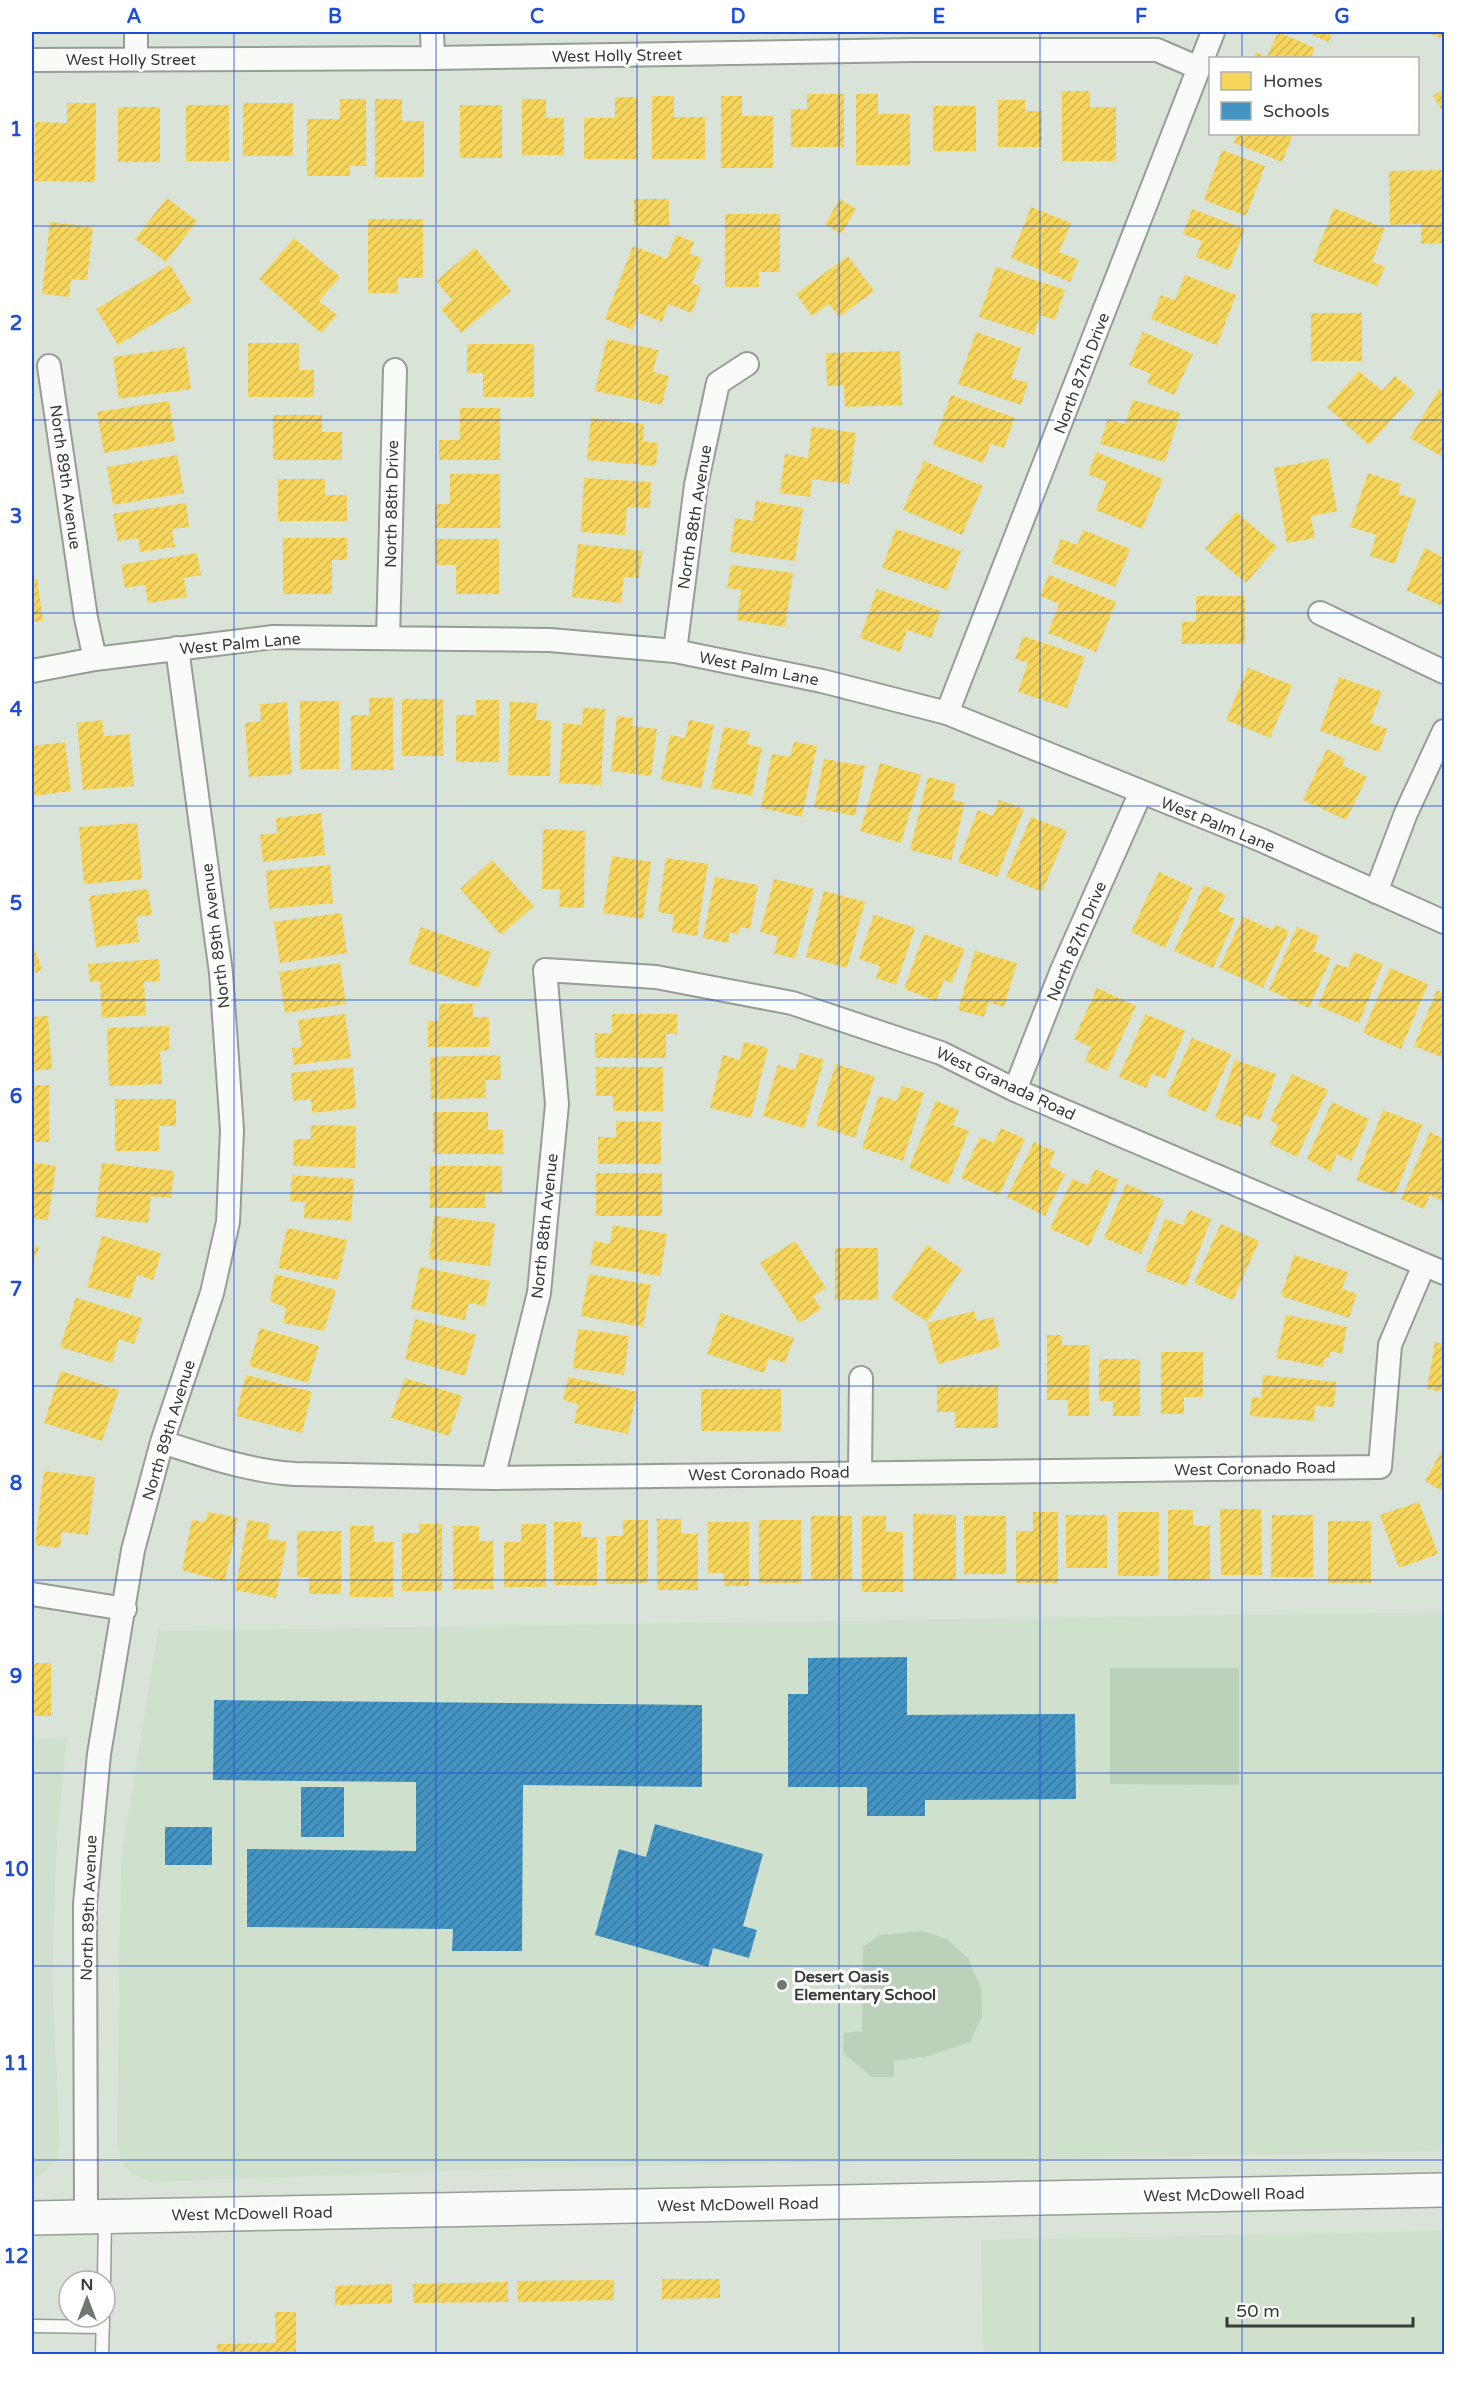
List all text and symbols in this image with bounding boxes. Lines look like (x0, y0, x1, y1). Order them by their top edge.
text: A (127, 5, 142, 29)
text: B (328, 5, 342, 29)
text: C (530, 5, 544, 29)
text: D (730, 5, 746, 29)
text: E (933, 5, 946, 29)
text: F (1135, 5, 1147, 29)
text: G (1334, 5, 1350, 29)
street label: West Holly Street (552, 45, 682, 67)
street label: West Holly Street (66, 50, 196, 70)
legend (1209, 57, 1419, 135)
text: Homes (1263, 70, 1323, 92)
text: Schools (1263, 100, 1330, 122)
text: 1 (10, 118, 22, 142)
street label: North 87th Drive (1050, 310, 1114, 437)
text: 2 (10, 312, 22, 336)
street label: North 89th Avenue (45, 404, 85, 551)
street label: North 88th Drive (381, 440, 403, 568)
street label: North 88th Avenue (674, 444, 716, 591)
text: 3 (10, 505, 22, 529)
street label: West Palm Lane (179, 629, 302, 659)
street label: West Palm Lane (697, 648, 820, 690)
text: 4 (10, 698, 23, 722)
street label: West Palm Lane (1158, 793, 1278, 857)
street label: North 89th Avenue (197, 862, 235, 1009)
street label: North 87th Drive (1043, 879, 1111, 1004)
text: 5 (10, 892, 22, 916)
street label: West Granada Road (933, 1043, 1079, 1125)
text: 6 (10, 1085, 22, 1109)
street label: North 88th Avenue (527, 1153, 563, 1300)
text: 7 (10, 1278, 22, 1302)
street label: North 89th Avenue (138, 1358, 200, 1503)
street label: West Coronado Road (1174, 1458, 1336, 1480)
street label: West Coronado Road (688, 1463, 850, 1485)
text: 8 (10, 1472, 22, 1496)
text: 9 (10, 1665, 22, 1689)
street label: North 89th Avenue (76, 1835, 102, 1981)
text: 10 (3, 1858, 29, 1882)
place label: Desert Oasis Elementary School (794, 1967, 936, 2005)
marker: Desert Oasis Elementary School (775, 1978, 789, 1992)
text: 11 (3, 2052, 29, 2076)
street label: West McDowell Road (1143, 2184, 1305, 2206)
street label: West McDowell Road (657, 2194, 819, 2216)
street label: West McDowell Road (171, 2203, 333, 2225)
text: 12 (3, 2245, 29, 2269)
north arrow (57, 2269, 117, 2329)
text: N (81, 2275, 93, 2295)
scale bar (1227, 2290, 1413, 2328)
text: 50 m (1236, 2300, 1280, 2322)

